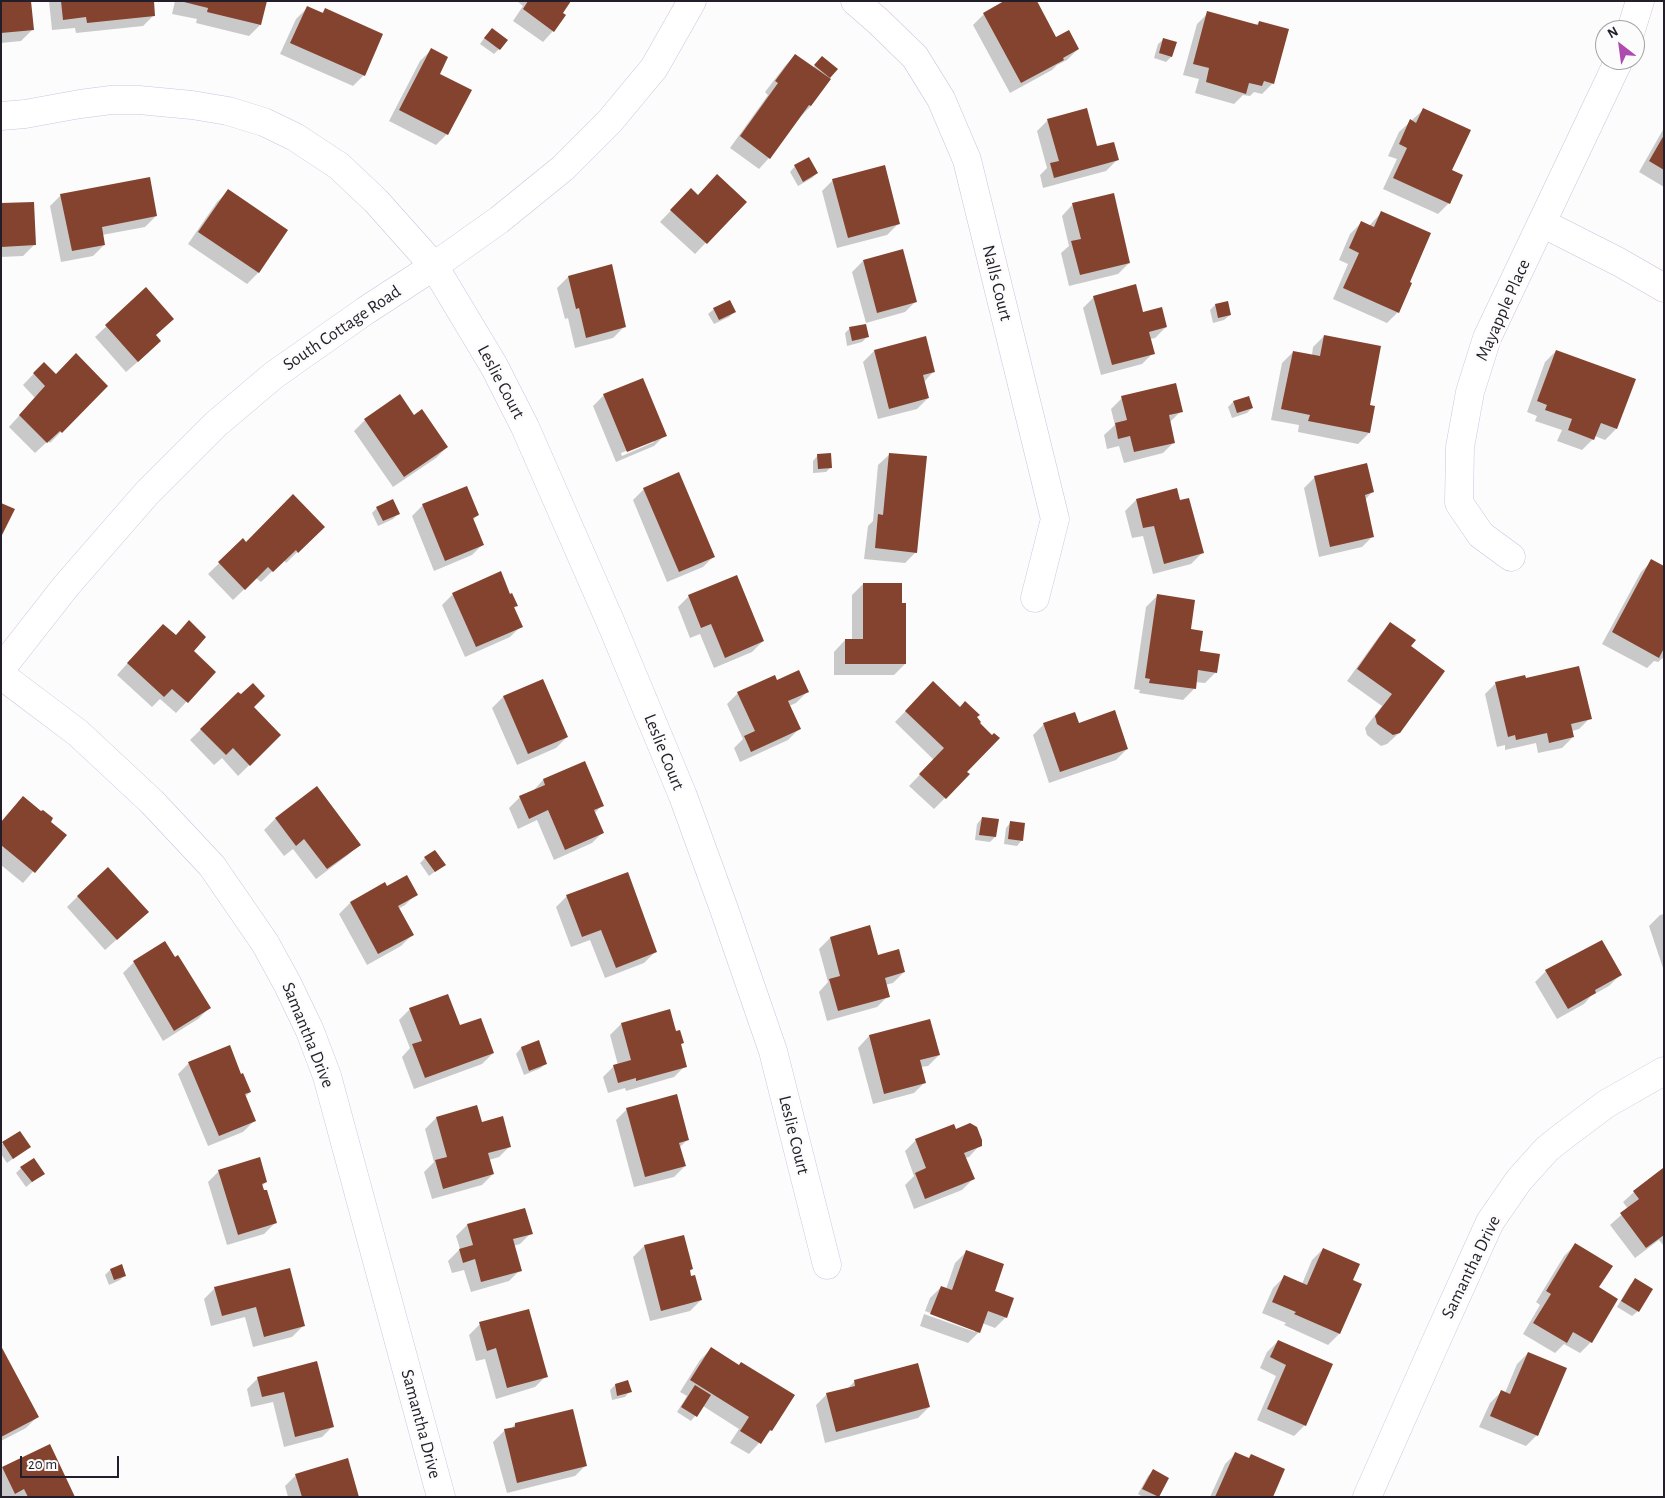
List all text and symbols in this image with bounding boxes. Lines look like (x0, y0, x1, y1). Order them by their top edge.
north arrow (1595, 20, 1645, 70)
text: N (1605, 24, 1621, 41)
street label: Nalls Court (977, 243, 1017, 323)
street label: Mayapple Place (1471, 256, 1535, 364)
street label: South Cottage Road (279, 281, 405, 375)
street label: Leslie Court (473, 341, 529, 423)
street label: Leslie Court (639, 711, 689, 793)
street label: Samantha Drive (277, 979, 339, 1091)
street label: Leslie Court (774, 1093, 814, 1177)
street label: Samantha Drive (1437, 1212, 1505, 1322)
street label: Samantha Drive (396, 1367, 446, 1481)
scale bar (22, 1446, 121, 1478)
text: 20 m (28, 1457, 57, 1472)

